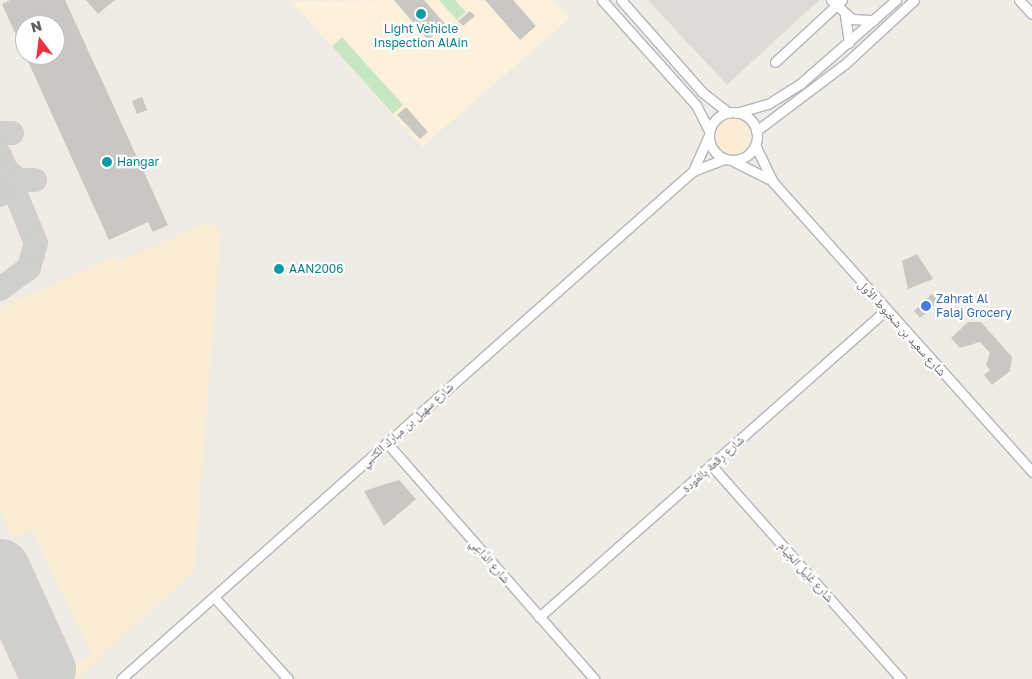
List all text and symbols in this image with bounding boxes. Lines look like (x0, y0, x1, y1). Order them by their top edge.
marker: Light Vehicle Inspection AlAin (415, 8, 427, 20)
north arrow (15, 15, 65, 65)
text: N (29, 16, 44, 36)
place label: Light Vehicle Inspection AlAin (374, 22, 468, 50)
place label: Hangar (117, 155, 159, 169)
marker: Hangar (101, 156, 113, 168)
place label: AAN2006 (289, 262, 344, 276)
marker: AAN2006 (273, 263, 285, 275)
street label: شارع سعيد بن شخبوط الأول (855, 277, 949, 379)
place label: Zahrat Al Falaj Grocery (936, 292, 1012, 320)
marker: Zahrat Al Falaj Grocery (920, 300, 932, 312)
street label: شارع سهيل بن مبارك الكتبي (358, 380, 456, 470)
street label: شارع رِقعة بِالعُودة (679, 432, 747, 496)
street label: شارع الدَّاعِي (467, 536, 513, 586)
street label: شارع غَلِيل الخِيام (775, 539, 837, 605)

